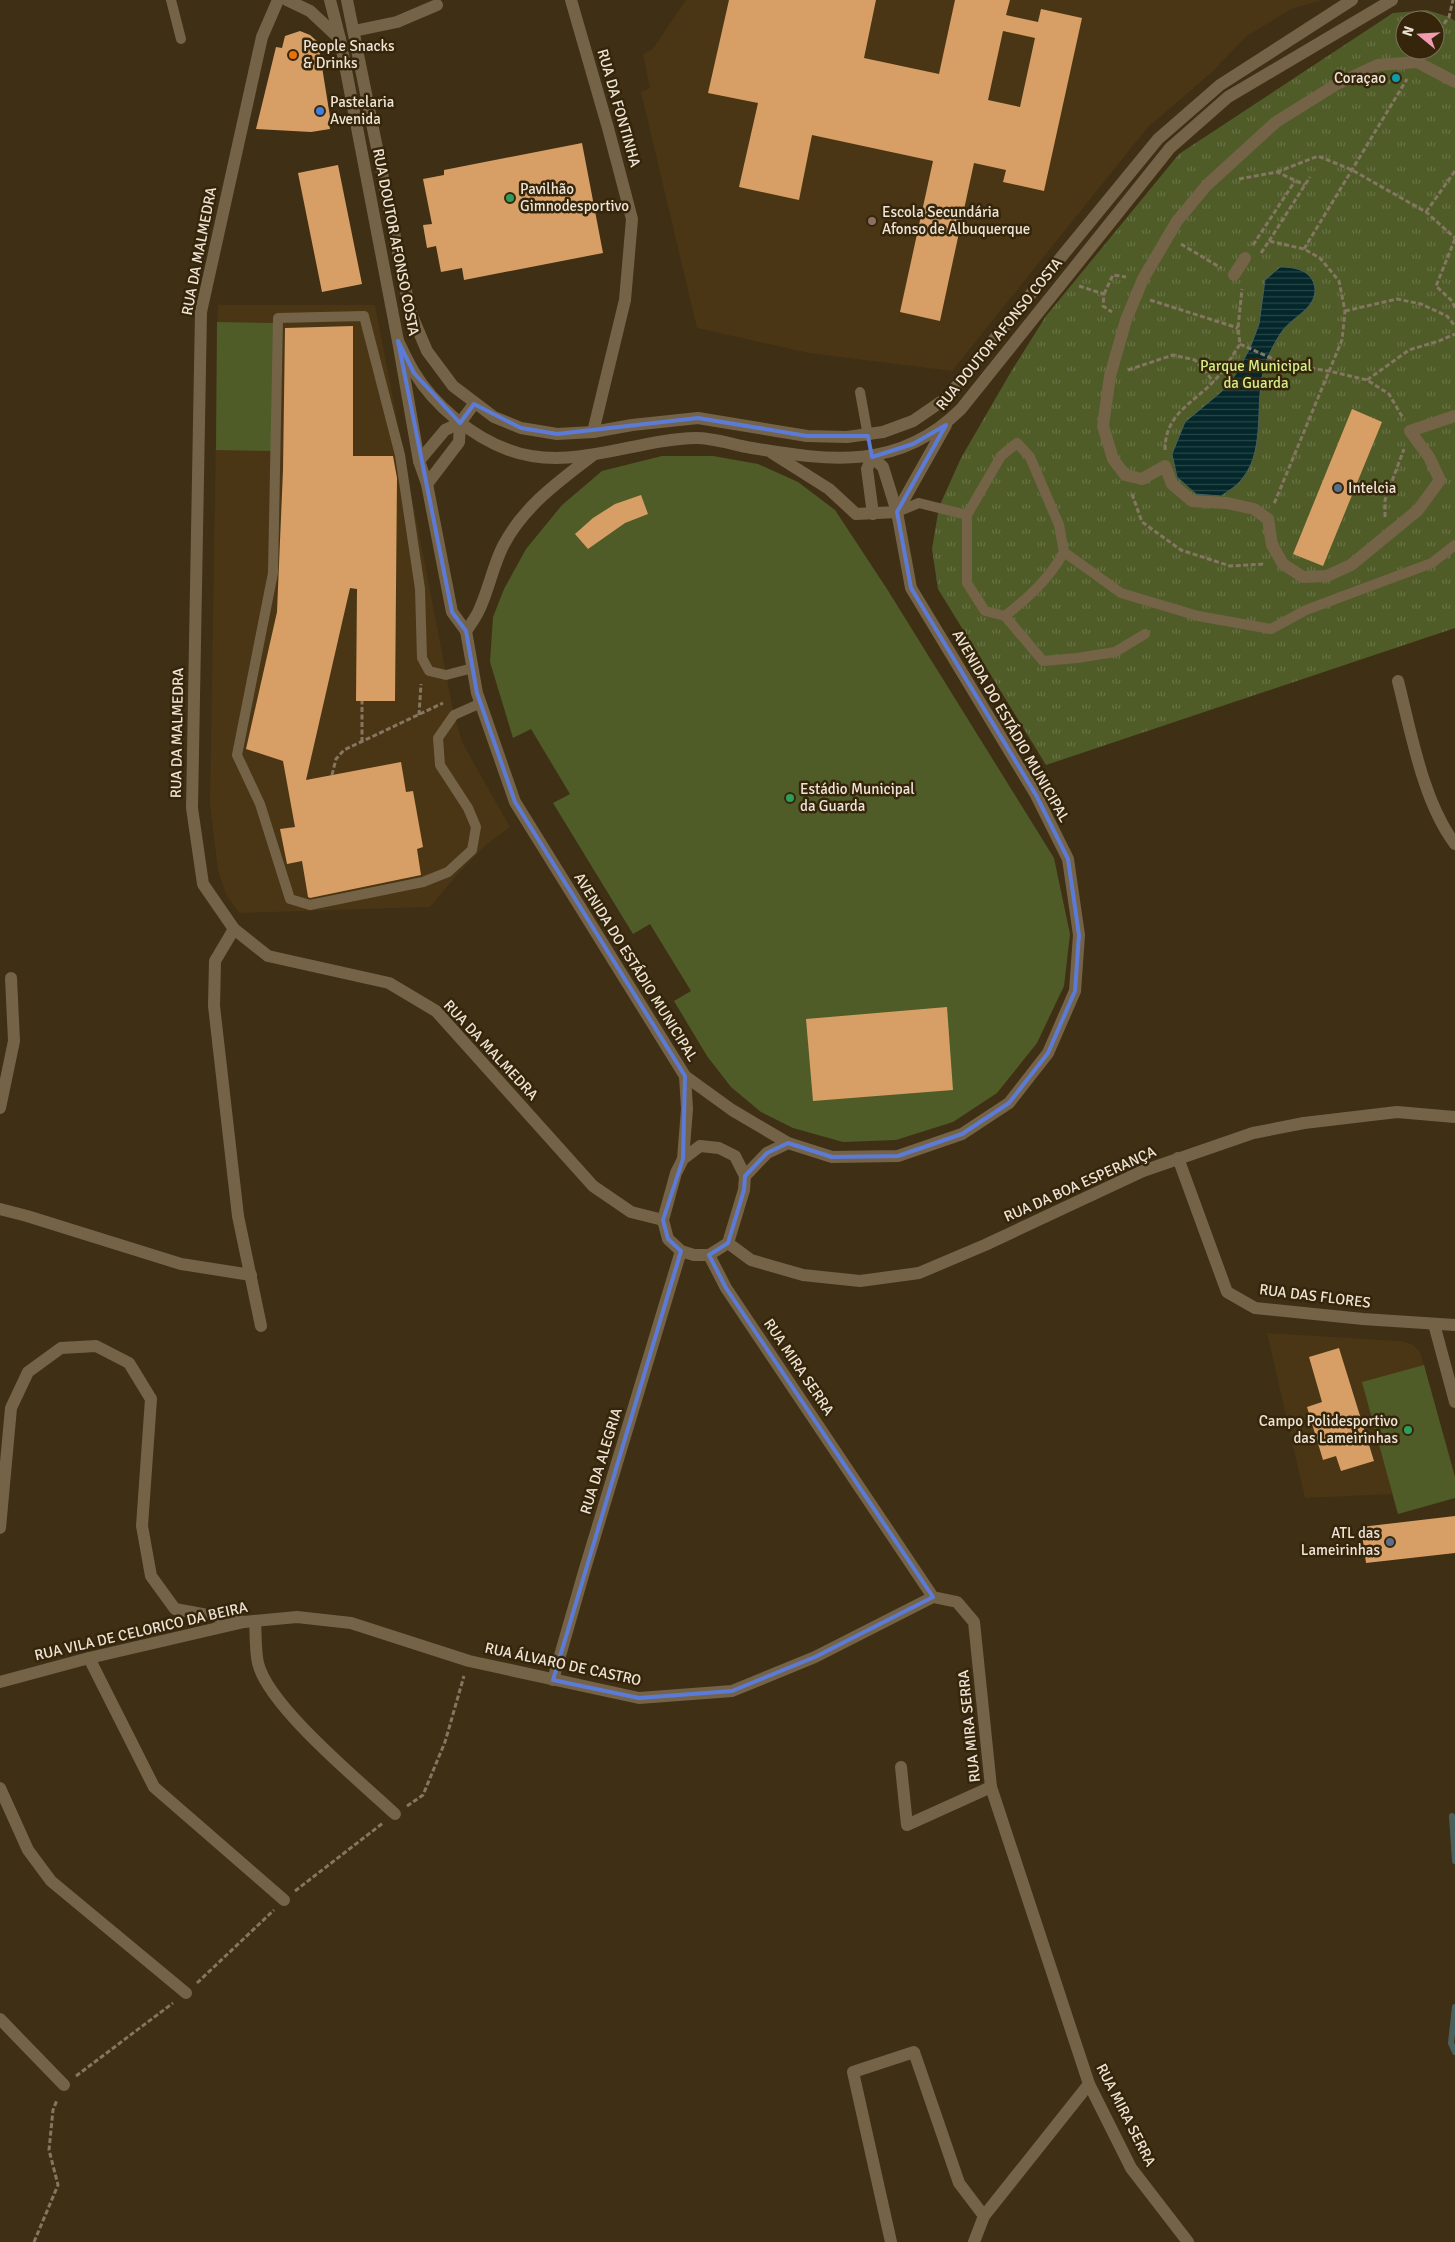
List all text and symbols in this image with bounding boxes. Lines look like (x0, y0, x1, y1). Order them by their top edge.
north arrow (1395, 10, 1445, 60)
text: N (1399, 24, 1418, 38)
place label: People Snacks & Drinks (303, 37, 395, 72)
street label: RUA DA FONTINHA (594, 47, 644, 169)
marker: People Snacks & Drinks (287, 49, 299, 61)
place label: Coraçao (1334, 69, 1386, 87)
marker: Coraçao (1390, 72, 1402, 84)
place label: Pastelaria Avenida (330, 93, 394, 128)
marker: Pastelaria Avenida (314, 105, 326, 117)
street label: RUA DOUTOR AFONSO COSTA (369, 147, 423, 337)
place label: Pavilhão Gimnodesportivo (520, 180, 629, 215)
street label: RUA DA MALMEDRA (178, 185, 220, 317)
marker: Pavilhão Gimnodesportivo (504, 192, 516, 204)
place label: Escola Secundária Afonso de Albuquerque (882, 203, 1030, 238)
marker: Escola Secundária Afonso de Albuquerque (866, 215, 878, 227)
street label: RUA DOUTOR AFONSO COSTA (932, 254, 1066, 414)
park label: Parque Municipal da Guarda (1200, 357, 1312, 392)
place label: Intelcia (1348, 479, 1396, 497)
marker: Intelcia (1332, 482, 1344, 494)
street label: AVENIDA DO ESTÁDIO MUNICIPAL (948, 626, 1075, 826)
street label: RUA DA MALMEDRA (167, 668, 187, 798)
place label: Estádio Municipal da Guarda (800, 780, 915, 815)
marker: Estádio Municipal da Guarda (784, 792, 796, 804)
street label: AVENIDA DO ESTÁDIO MUNICIPAL (570, 869, 703, 1065)
street label: RUA DA MALMEDRA (440, 996, 542, 1104)
street label: RUA DA BOA ESPERANÇA (1001, 1142, 1159, 1226)
street label: RUA DAS FLORES (1258, 1280, 1372, 1312)
street label: RUA MIRA SERRA (760, 1315, 838, 1419)
street label: RUA DA ALEGRIA (576, 1406, 626, 1516)
place label: Campo Polidesportivo das Lameirinhas (1259, 1412, 1398, 1447)
marker: Campo Polidesportivo das Lameirinhas (1402, 1424, 1414, 1436)
place label: ATL das Lameirinhas (1301, 1524, 1380, 1559)
marker: ATL das Lameirinhas (1384, 1536, 1396, 1548)
street label: RUA VILA DE CELORICO DA BEIRA (33, 1598, 249, 1664)
street label: RUA ÁLVARO DE CASTRO (483, 1638, 643, 1689)
street label: RUA MIRA SERRA (954, 1669, 984, 1783)
street label: RUA MIRA SERRA (1092, 2061, 1160, 2169)

